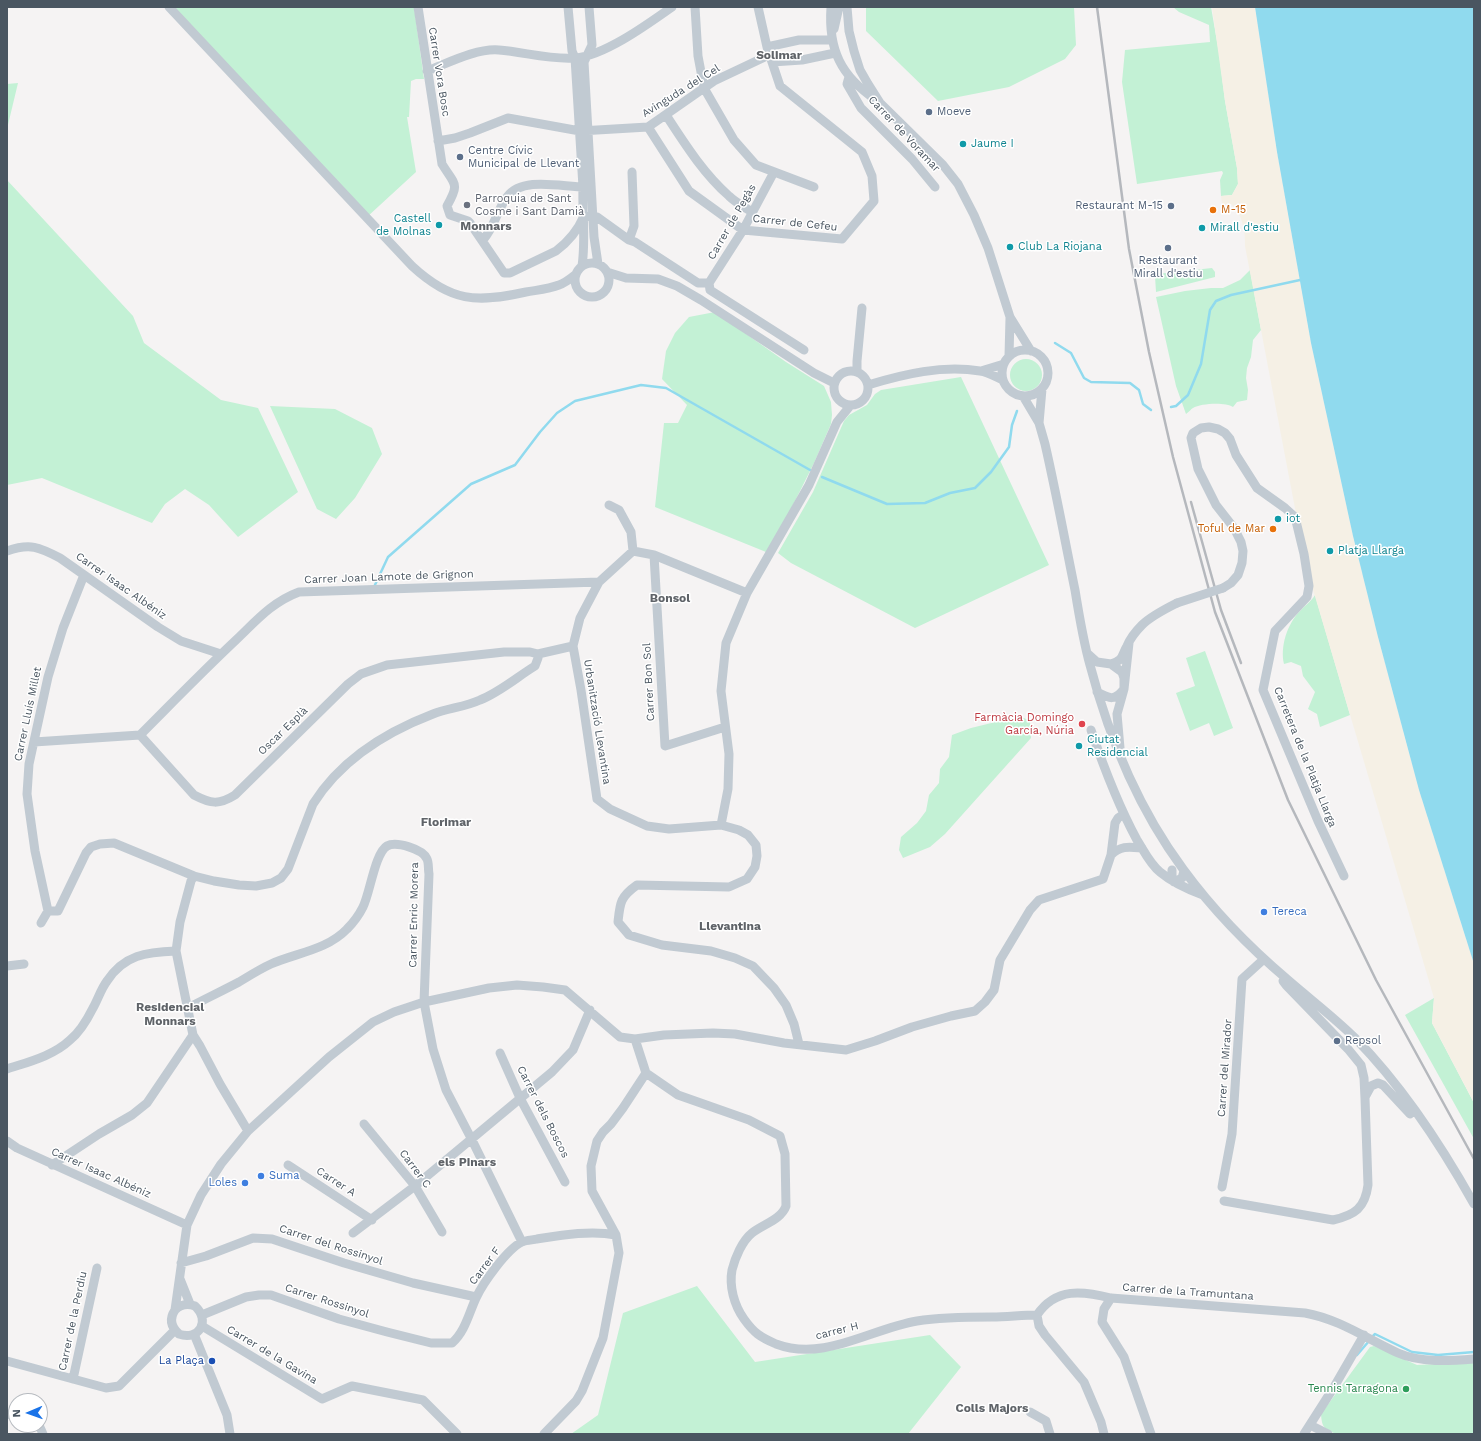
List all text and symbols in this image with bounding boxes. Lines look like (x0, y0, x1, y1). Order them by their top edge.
street label: Carrer Vora Bosc (425, 26, 453, 118)
district label: Solimar (756, 48, 802, 62)
street label: Avinguda del Cel (640, 62, 722, 120)
street label: Carrer de Voramar (865, 93, 943, 175)
place label: Moeve (937, 105, 971, 119)
marker: Moeve (924, 107, 934, 117)
place label: Jaume I (971, 137, 1014, 151)
marker: Jaume I (958, 139, 968, 149)
place label: Centre Cívic Municipal de Llevant (468, 144, 579, 170)
marker: Centre Cívic Municipal de Llevant (455, 152, 465, 162)
street label: Carrer de Pegàs (705, 182, 759, 262)
place label: Parroquia de Sant Cosme i Sant Damià (475, 192, 584, 218)
place label: Restaurant M-15 (1075, 199, 1163, 213)
marker: Parroquia de Sant Cosme i Sant Damià (462, 200, 472, 210)
marker: Restaurant M-15 (1166, 201, 1176, 211)
place label: M-15 (1221, 203, 1246, 217)
marker: M-15 (1208, 205, 1218, 215)
place label: Castell de Molnas (376, 212, 431, 238)
street label: Carrer de Cefeu (752, 212, 838, 234)
district label: Monnars (460, 219, 512, 233)
marker: Castell de Molnas (434, 220, 444, 230)
place label: Mirall d'estiu (1210, 221, 1279, 235)
marker: Mirall d'estiu (1197, 223, 1207, 233)
place label: Club La Riojana (1018, 240, 1102, 254)
marker: Club La Riojana (1005, 242, 1015, 252)
marker: Restaurant Mirall d'estiu (1163, 243, 1173, 253)
place label: Restaurant Mirall d'estiu (1133, 254, 1203, 280)
place label: iot (1286, 512, 1300, 526)
marker: iot (1273, 514, 1283, 524)
place label: Toful de Mar (1198, 522, 1265, 536)
marker: Toful de Mar (1268, 524, 1278, 534)
place label: Platja Llarga (1338, 544, 1404, 558)
marker: Platja Llarga (1325, 546, 1335, 556)
street label: Carrer Isaac Albéniz (73, 550, 169, 622)
street label: Carrer Joan Lamote de Grignon (304, 567, 474, 587)
district label: Bonsol (650, 591, 690, 605)
street label: Carrer Bon Sol (640, 642, 658, 722)
street label: Urbanització Llevantina (581, 659, 613, 785)
street label: Carrer Lluís Millet (12, 666, 44, 762)
street label: Carretera de la Platja Llarga (1271, 685, 1339, 829)
street label: Oscar Esplà (255, 704, 311, 758)
place label: Farmàcia Domingo García, Núria (974, 711, 1074, 737)
marker: Farmàcia Domingo García, Núria (1077, 719, 1087, 729)
place label: Ciutat Residencial (1087, 733, 1148, 759)
marker: Ciutat Residencial (1074, 741, 1084, 751)
district label: Florimar (421, 815, 471, 829)
street label: Carrer Enric Morera (406, 862, 422, 968)
place label: Tereca (1272, 905, 1307, 919)
marker: Tereca (1259, 907, 1269, 917)
district label: Llevantina (699, 919, 761, 933)
district label: Residencial Monnars (136, 1000, 204, 1028)
street label: Carrer del Mirador (1215, 1018, 1235, 1118)
place label: Repsol (1345, 1034, 1381, 1048)
marker: Repsol (1332, 1036, 1342, 1046)
street label: Carrer dels Boscos (514, 1064, 572, 1160)
street label: Carrer Isaac Albéniz (49, 1145, 153, 1201)
street label: Carrer C (396, 1147, 434, 1191)
district label: els Pinars (438, 1155, 496, 1169)
street label: Carrer A (314, 1164, 358, 1200)
place label: Suma (269, 1169, 299, 1183)
marker: Suma (256, 1171, 266, 1181)
place label: Loles (208, 1176, 237, 1190)
marker: Loles (240, 1178, 250, 1188)
street label: Carrer del Rossinyol (278, 1222, 384, 1268)
street label: Carrer F (467, 1245, 503, 1287)
street label: Carrer de la Perdiu (56, 1270, 90, 1372)
street label: Carrer Rossinyol (283, 1281, 371, 1321)
street label: Carrer de la Tramuntana (1122, 1281, 1254, 1303)
street label: carrer H (814, 1319, 860, 1343)
street label: Carrer de la Gavina (224, 1323, 320, 1387)
place label: La Plaça (159, 1354, 204, 1368)
marker: La Plaça (207, 1356, 217, 1366)
place label: Tennis Tarragona (1308, 1382, 1398, 1396)
marker: Tennis Tarragona (1401, 1384, 1411, 1394)
north arrow (8, 1393, 48, 1433)
district label: Colls Majors (955, 1401, 1029, 1415)
text: N (10, 1409, 23, 1418)

